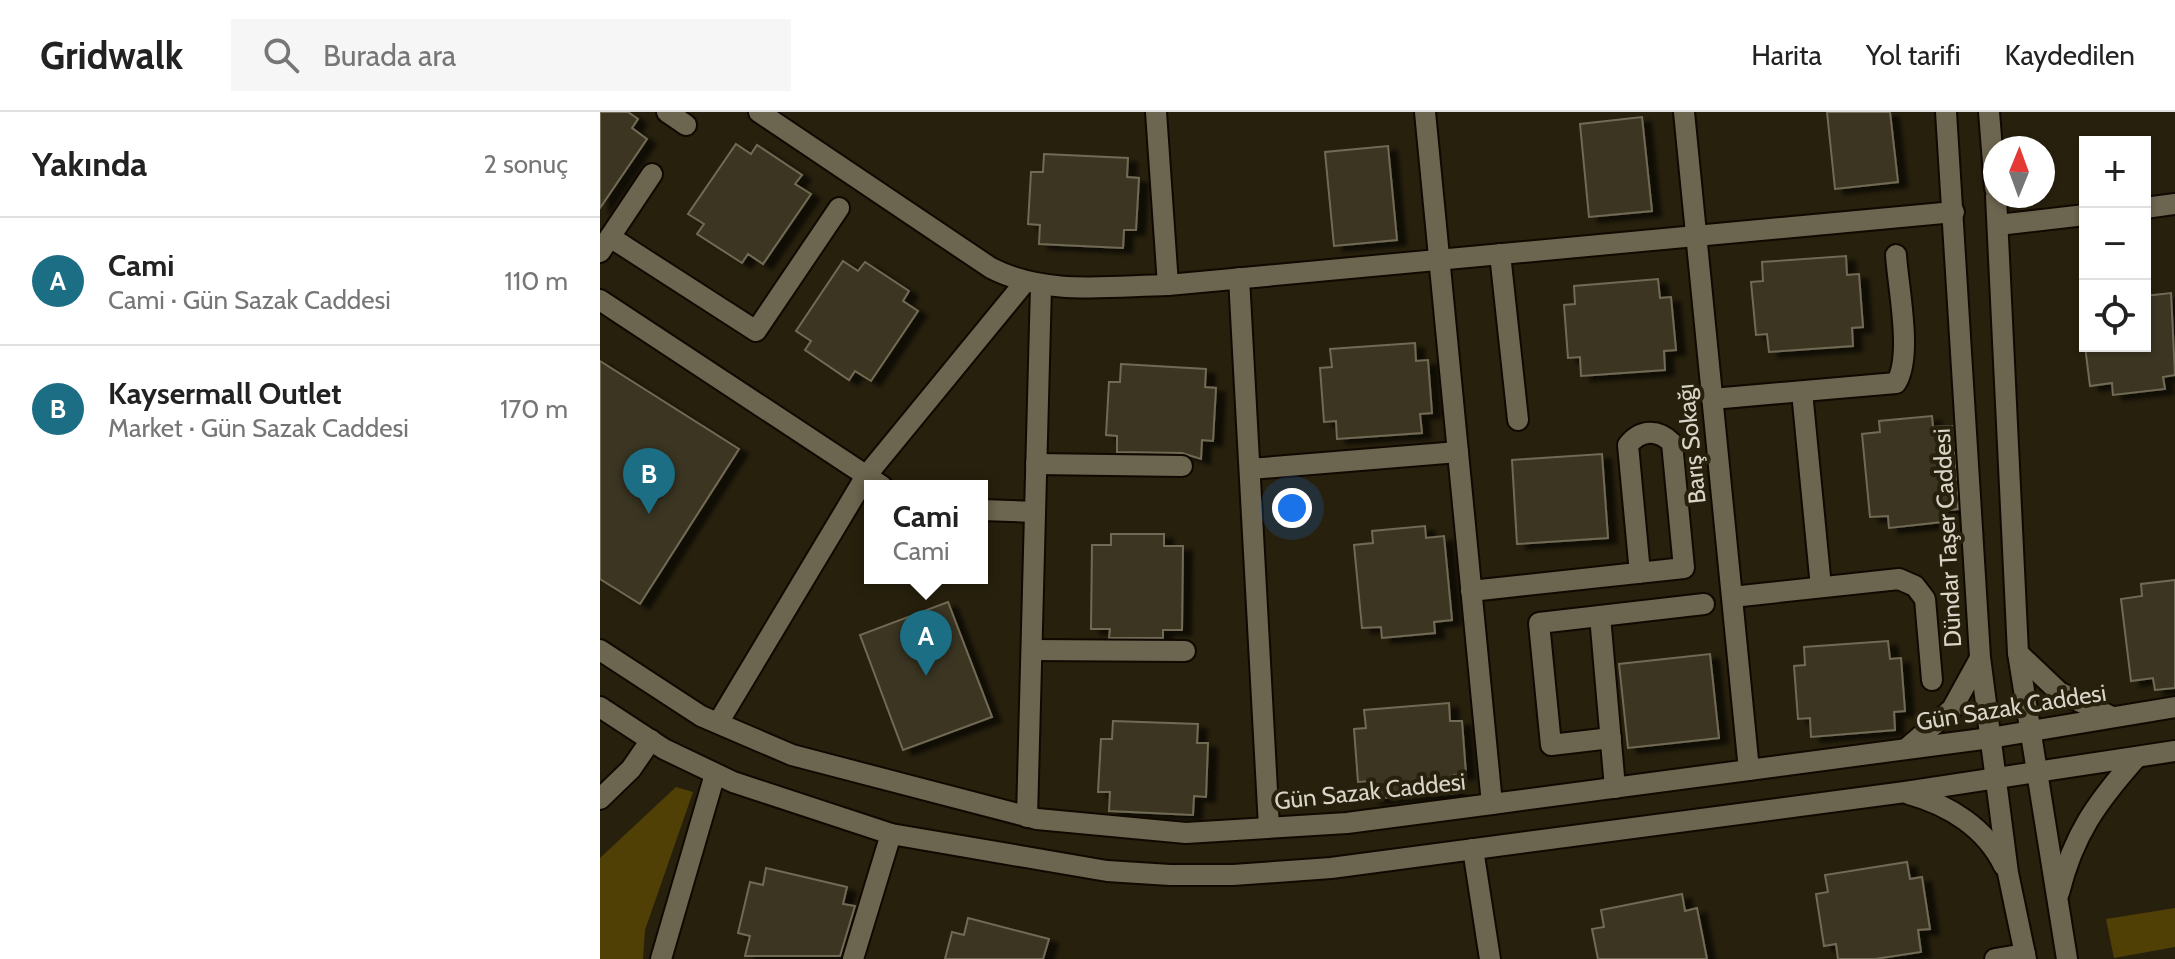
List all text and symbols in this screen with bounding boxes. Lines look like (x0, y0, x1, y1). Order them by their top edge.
search box (231, 19, 791, 91)
text: Gridwalk (40, 32, 183, 79)
icon: search (259, 33, 303, 77)
text: Burada ara (323, 37, 456, 74)
text: Harita (1751, 38, 1822, 72)
text: Yol tarifi (1866, 38, 1961, 72)
text: Kaydedilen (2005, 38, 2135, 72)
north arrow (1983, 136, 2055, 208)
map controls (2079, 136, 2151, 352)
button: + (2079, 136, 2151, 208)
text: Yakında (32, 143, 147, 185)
text: 2 sonuç (483, 148, 568, 180)
button: − (2079, 208, 2151, 280)
text: Cami (108, 247, 174, 284)
text: A (50, 265, 66, 297)
text: 110 m (504, 265, 568, 297)
button: locate (2079, 280, 2151, 352)
text: Cami · Gün Sazak Caddesi (108, 284, 391, 316)
text: Kaysermall Outlet (108, 375, 342, 412)
street label: Barış Sokağı (1670, 383, 1712, 505)
text: B (50, 393, 66, 425)
text: 170 m (500, 393, 568, 425)
text: Market · Gün Sazak Caddesi (108, 412, 409, 444)
street label: Dündar Taşer Caddesi (1927, 428, 1967, 648)
pin: B (623, 448, 675, 514)
popup (864, 480, 988, 584)
your location (1272, 488, 1312, 528)
text: Cami (893, 498, 959, 535)
text: Cami (893, 535, 950, 567)
pin: A (900, 610, 952, 676)
street label: Gün Sazak Caddesi (1914, 678, 2108, 736)
street label: Gün Sazak Caddesi (1273, 767, 1467, 815)

